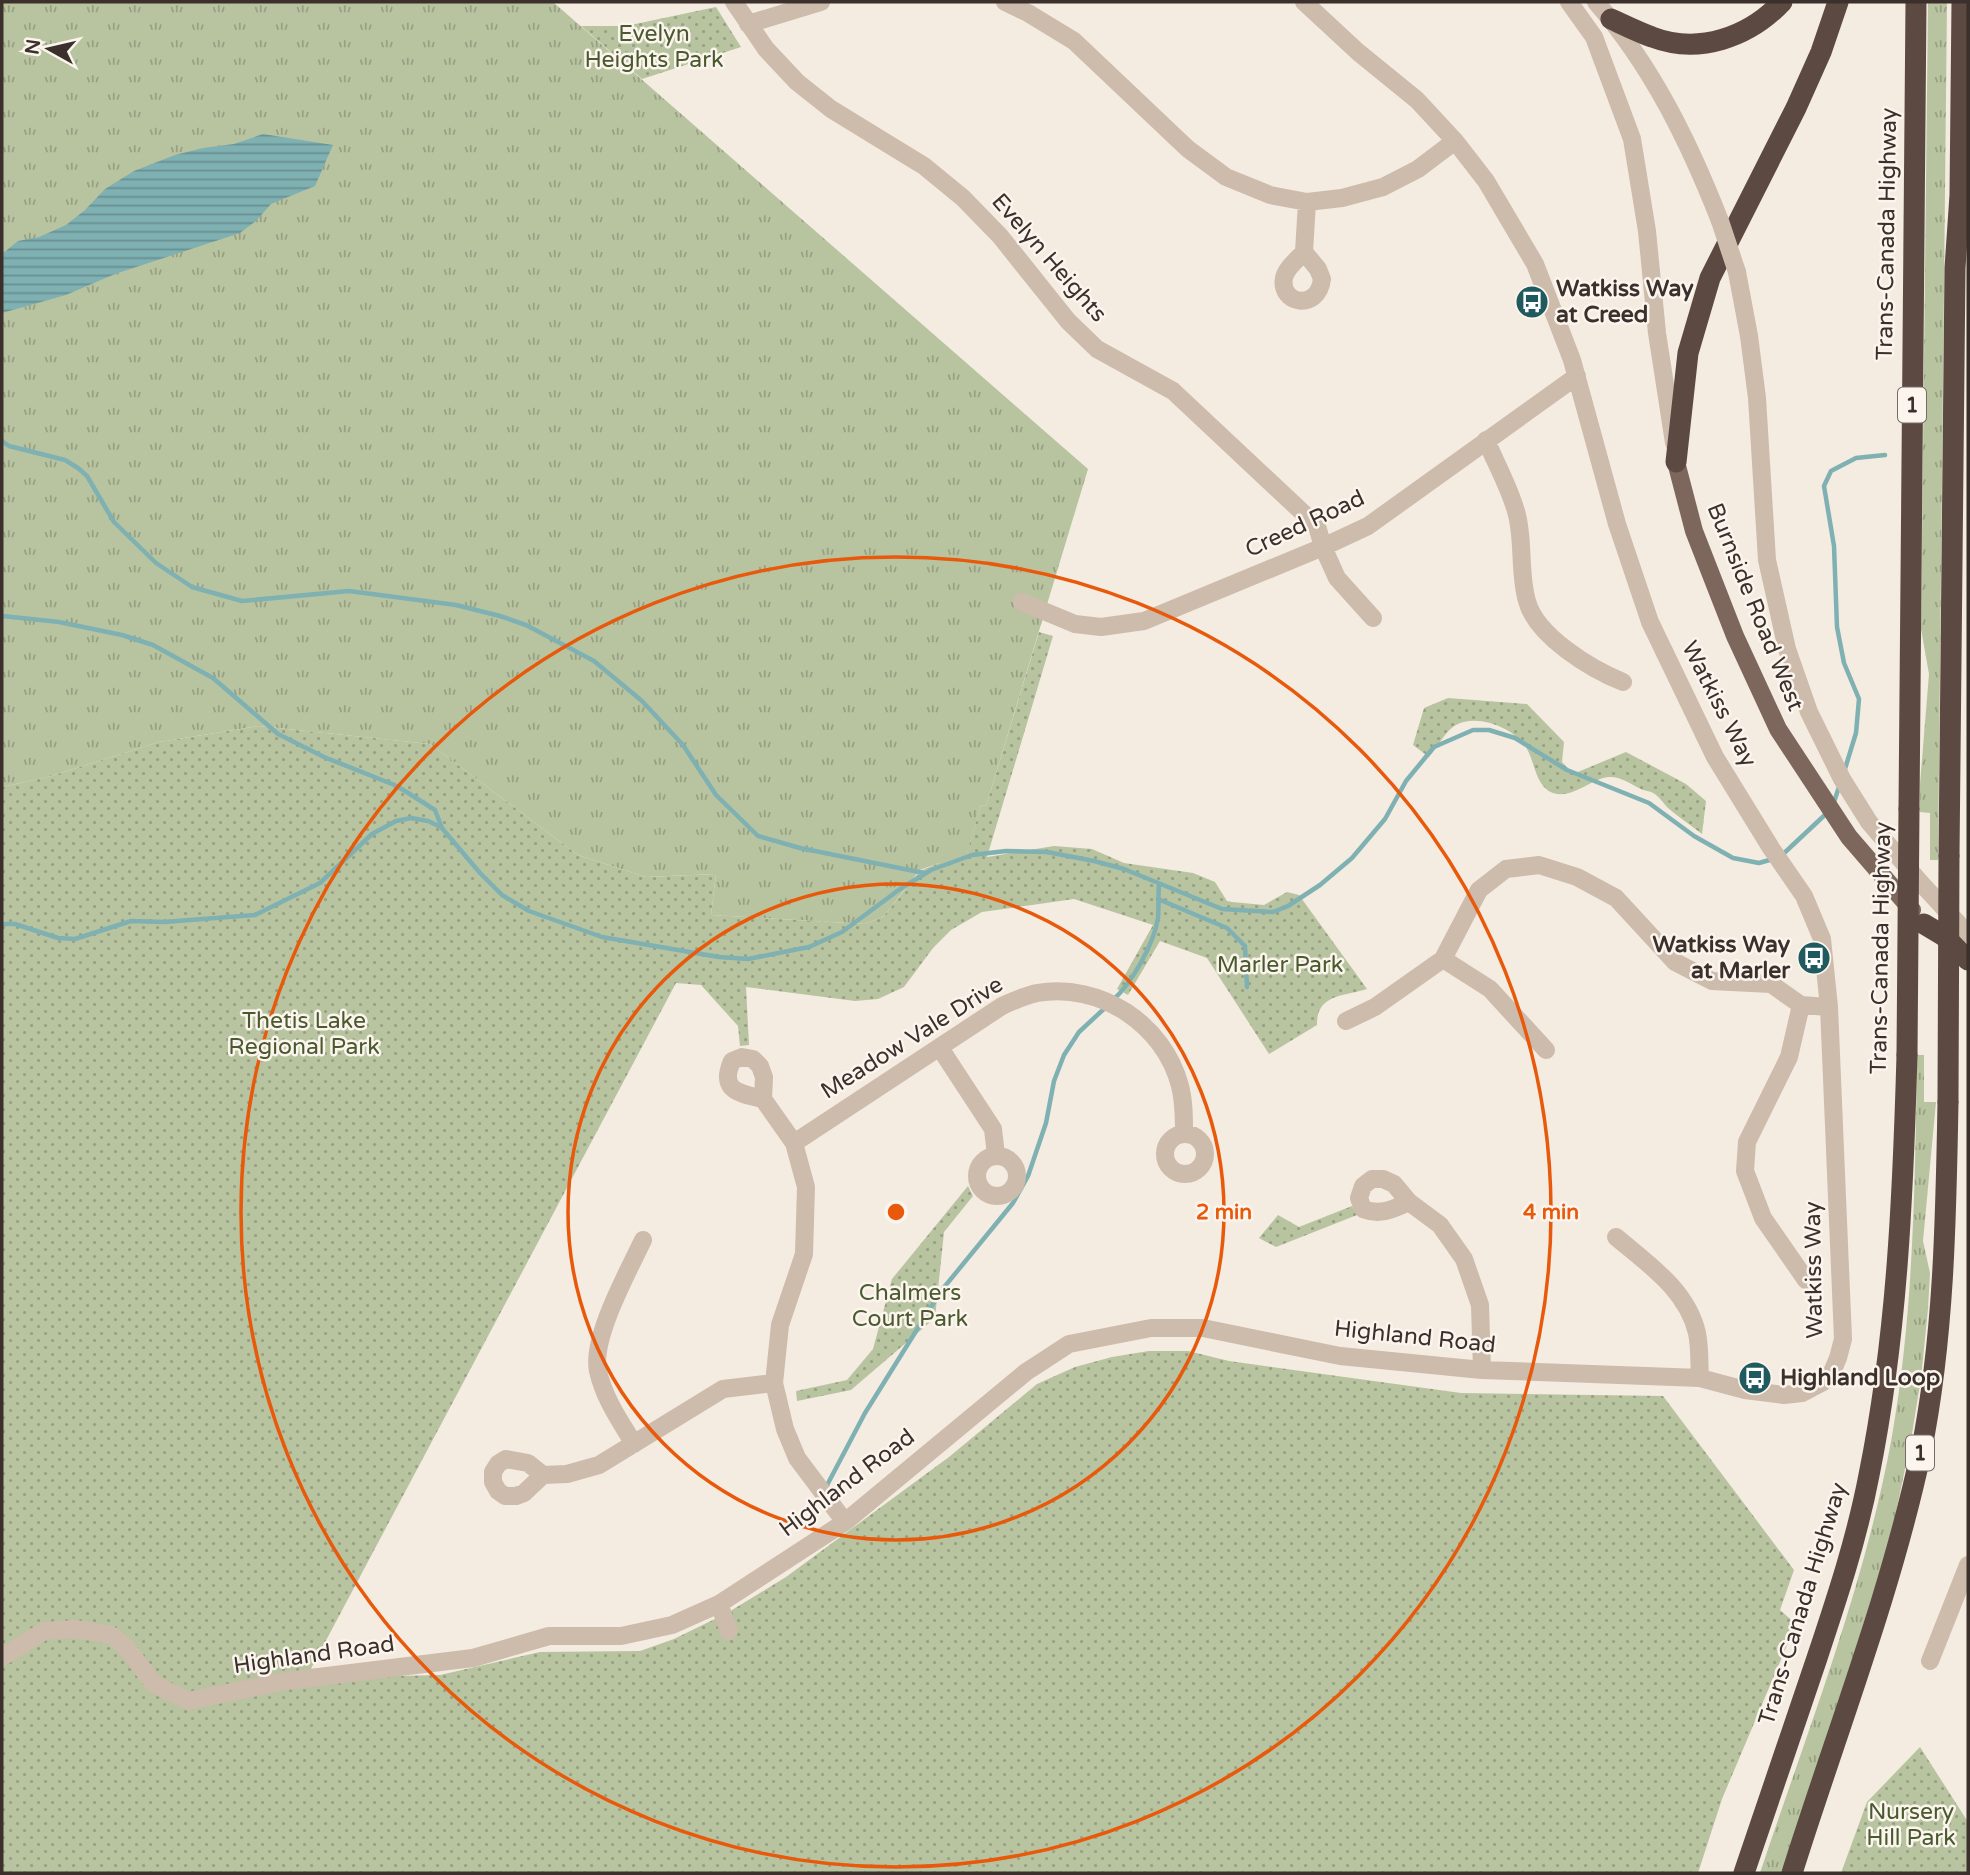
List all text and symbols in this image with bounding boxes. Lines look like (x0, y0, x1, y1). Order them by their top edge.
north arrow (14, 14, 84, 84)
park label: Evelyn Heights Park (585, 20, 723, 74)
text: N (21, 38, 45, 56)
street label: Trans-Canada Highway (1871, 108, 1903, 360)
street label: Evelyn Heights (986, 188, 1112, 328)
place label: Watkiss Way at Creed (1556, 275, 1694, 329)
bus stop icon: Watkiss Way at Creed (1513, 283, 1551, 321)
road number: 1 (1898, 388, 1926, 422)
street label: Creed Road (1241, 484, 1369, 564)
street label: Burnside Road West (1701, 499, 1810, 715)
street label: Watkiss Way (1675, 636, 1763, 772)
street label: Trans-Canada Highway (1865, 822, 1897, 1074)
place label: Watkiss Way at Marler (1653, 931, 1791, 985)
bus stop icon: Watkiss Way at Marler (1795, 939, 1833, 977)
park label: Marler Park (1217, 951, 1343, 979)
street label: Meadow Vale Drive (816, 971, 1008, 1105)
park label: Thetis Lake Regional Park (228, 1007, 380, 1061)
centre of rings (884, 1200, 908, 1224)
text: 2 min (1196, 1200, 1252, 1225)
text: 4 min (1523, 1200, 1579, 1225)
street label: Watkiss Way (1799, 1201, 1829, 1339)
park label: Chalmers Court Park (852, 1279, 968, 1333)
street label: Highland Road (1333, 1315, 1497, 1359)
bus stop icon: Highland Loop (1736, 1359, 1774, 1397)
place label: Highland Loop (1780, 1364, 1940, 1392)
street label: Highland Road (774, 1423, 920, 1543)
road number: 1 (1906, 1436, 1934, 1470)
street label: Trans-Canada Highway (1753, 1479, 1853, 1729)
street label: Highland Road (232, 1630, 396, 1680)
park label: Nursery Hill Park (1866, 1798, 1956, 1852)

